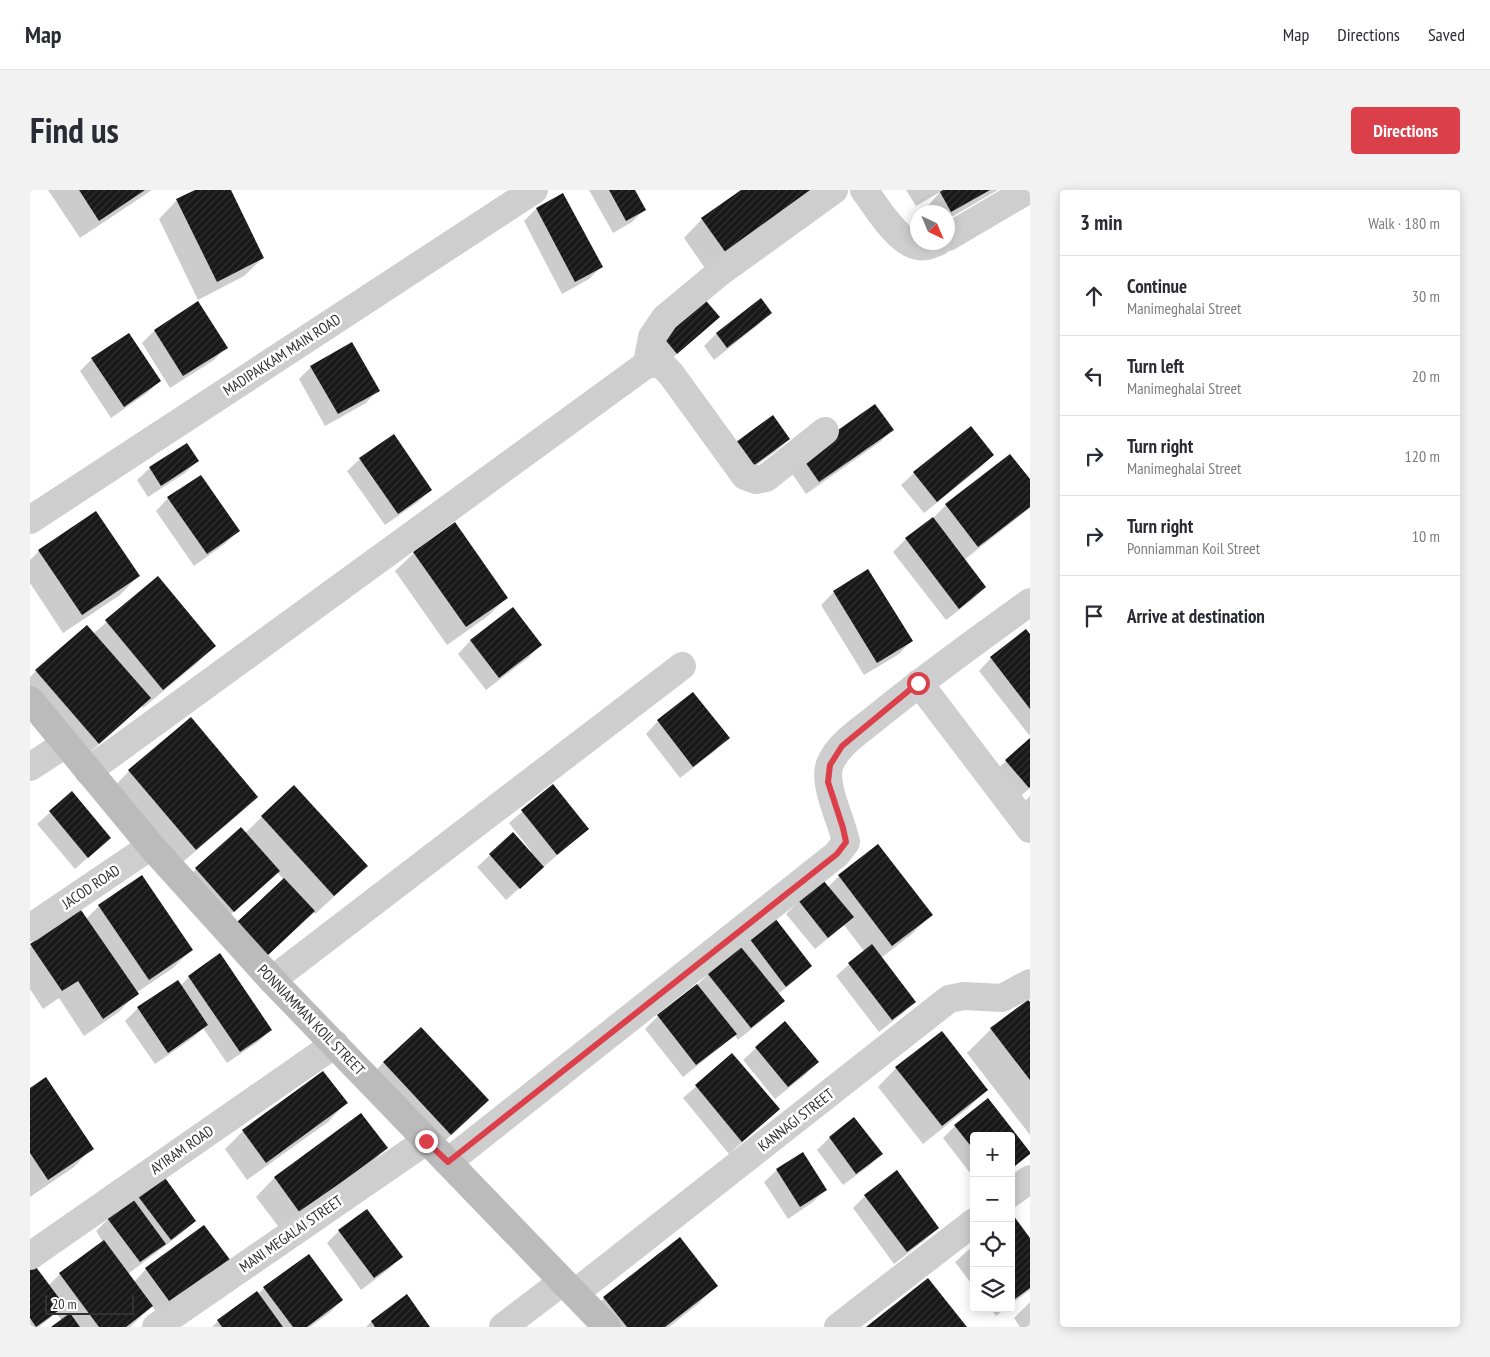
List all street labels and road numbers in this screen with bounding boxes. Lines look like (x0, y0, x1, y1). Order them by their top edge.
street label: MADIPAKKAM MAIN ROAD (219, 309, 344, 400)
street label: JACOD ROAD (57, 860, 123, 913)
street label: PONNIAMMAN KOIL STREET (254, 960, 369, 1079)
street label: KANNAGI STREET (754, 1084, 838, 1155)
street label: AYIRAM ROAD (146, 1121, 217, 1178)
street label: MANI MEGALAI STREET (235, 1191, 346, 1276)

